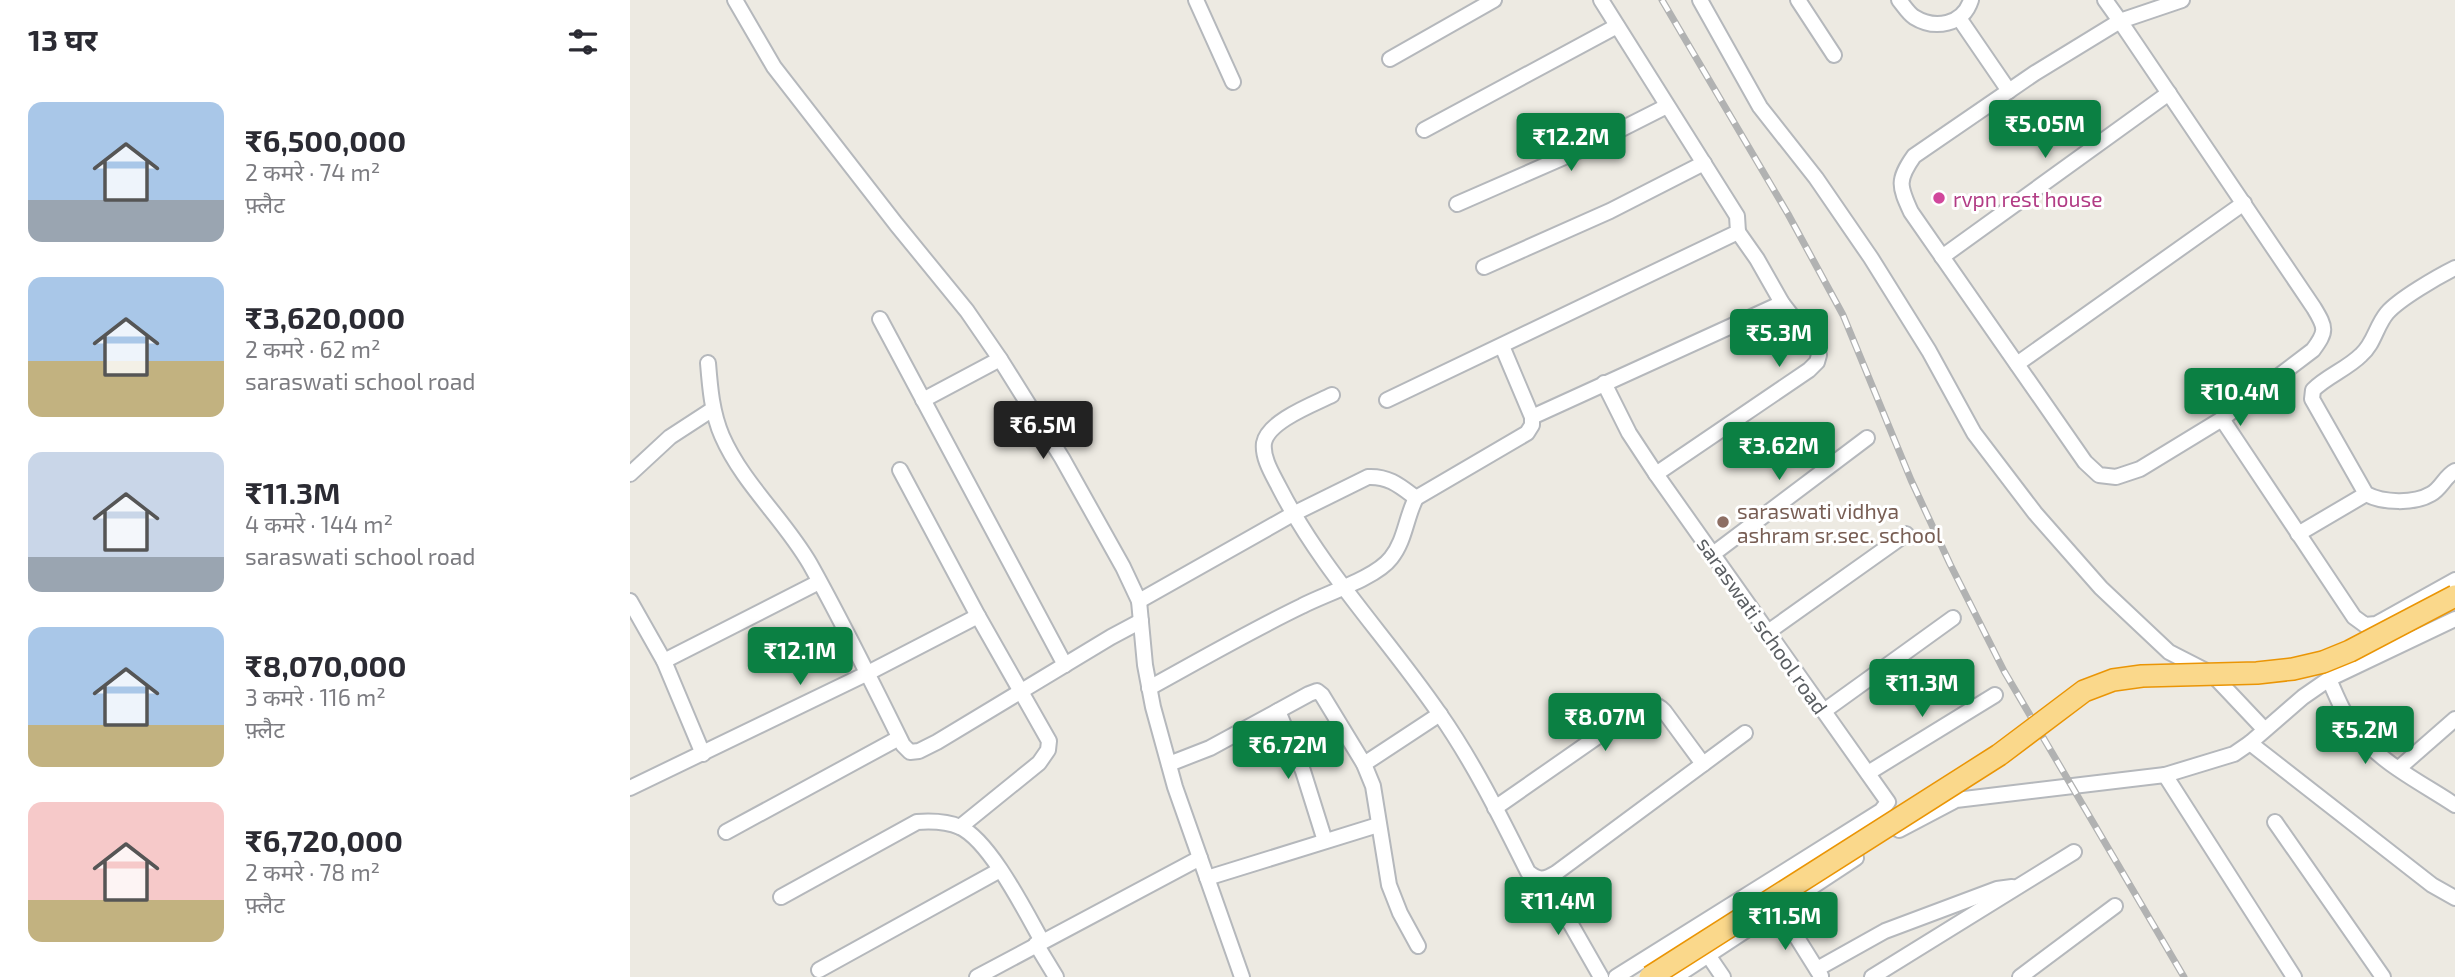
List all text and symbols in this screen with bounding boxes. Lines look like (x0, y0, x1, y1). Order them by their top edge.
text: 13 घर (28, 21, 97, 57)
icon: filters (564, 23, 602, 61)
pin: ₹5.05M (1988, 100, 2102, 160)
text: ₹5.05M (2005, 109, 2085, 137)
pin: ₹12.2M (1514, 114, 1628, 173)
text: ₹6,500,000 (245, 122, 406, 158)
text: ₹12.2M (1533, 122, 1609, 150)
icon: home (84, 130, 168, 214)
text: 2 कमरे · 74 m² (245, 158, 380, 186)
place label: rvpn rest house (1953, 186, 2102, 211)
text: फ़्लैट (245, 190, 285, 218)
marker: rvpn rest house (1931, 190, 1947, 206)
text: ₹3,620,000 (245, 299, 405, 335)
icon: home (84, 305, 168, 389)
pin: ₹5.3M (1730, 310, 1828, 369)
text: ₹5.3M (1746, 318, 1812, 346)
text: 2 कमरे · 62 m² (245, 335, 380, 363)
text: saraswati school road (245, 367, 476, 395)
pin: ₹10.4M (2183, 368, 2297, 428)
text: ₹10.4M (2200, 377, 2280, 405)
pin: ₹6.5M (994, 402, 1092, 461)
text: ₹6.5M (1010, 410, 1076, 438)
pin: ₹3.62M (1722, 422, 1836, 482)
text: ₹3.62M (1739, 431, 1819, 459)
text: ₹11.3M (245, 474, 340, 510)
icon: home (84, 480, 168, 564)
place label: saraswati vidhya ashram sr.sec. school (1737, 498, 1943, 547)
text: 4 कमरे · 144 m² (245, 510, 393, 538)
marker: saraswati vidhya ashram sr.sec. school (1715, 514, 1731, 530)
street label: saraswati school road (1692, 532, 1834, 718)
text: saraswati school road (245, 542, 476, 570)
pin: ₹12.1M (743, 628, 857, 687)
text: ₹12.1M (764, 636, 836, 664)
text: ₹8,070,000 (245, 647, 406, 683)
icon: home (84, 655, 168, 739)
pin: ₹11.3M (1865, 660, 1979, 719)
text: ₹11.3M (1885, 668, 1959, 696)
text: 3 कमरे · 116 m² (245, 683, 386, 711)
pin: ₹8.07M (1548, 694, 1662, 753)
text: ₹8.07M (1564, 702, 1646, 730)
pin: ₹5.2M (2316, 706, 2414, 766)
text: फ़्लैट (245, 715, 285, 743)
text: ₹5.2M (2332, 715, 2398, 743)
pin: ₹6.72M (1231, 722, 1345, 781)
text: ₹6.72M (1249, 730, 1327, 758)
text: ₹6,720,000 (245, 822, 403, 858)
icon: home (84, 830, 168, 914)
text: 2 कमरे · 78 m² (245, 858, 380, 886)
pin: ₹11.4M (1501, 878, 1615, 937)
text: ₹11.4M (1521, 886, 1595, 914)
text: फ़्लैट (245, 890, 285, 918)
pin: ₹11.5M (1728, 892, 1842, 952)
text: ₹11.5M (1749, 901, 1821, 929)

